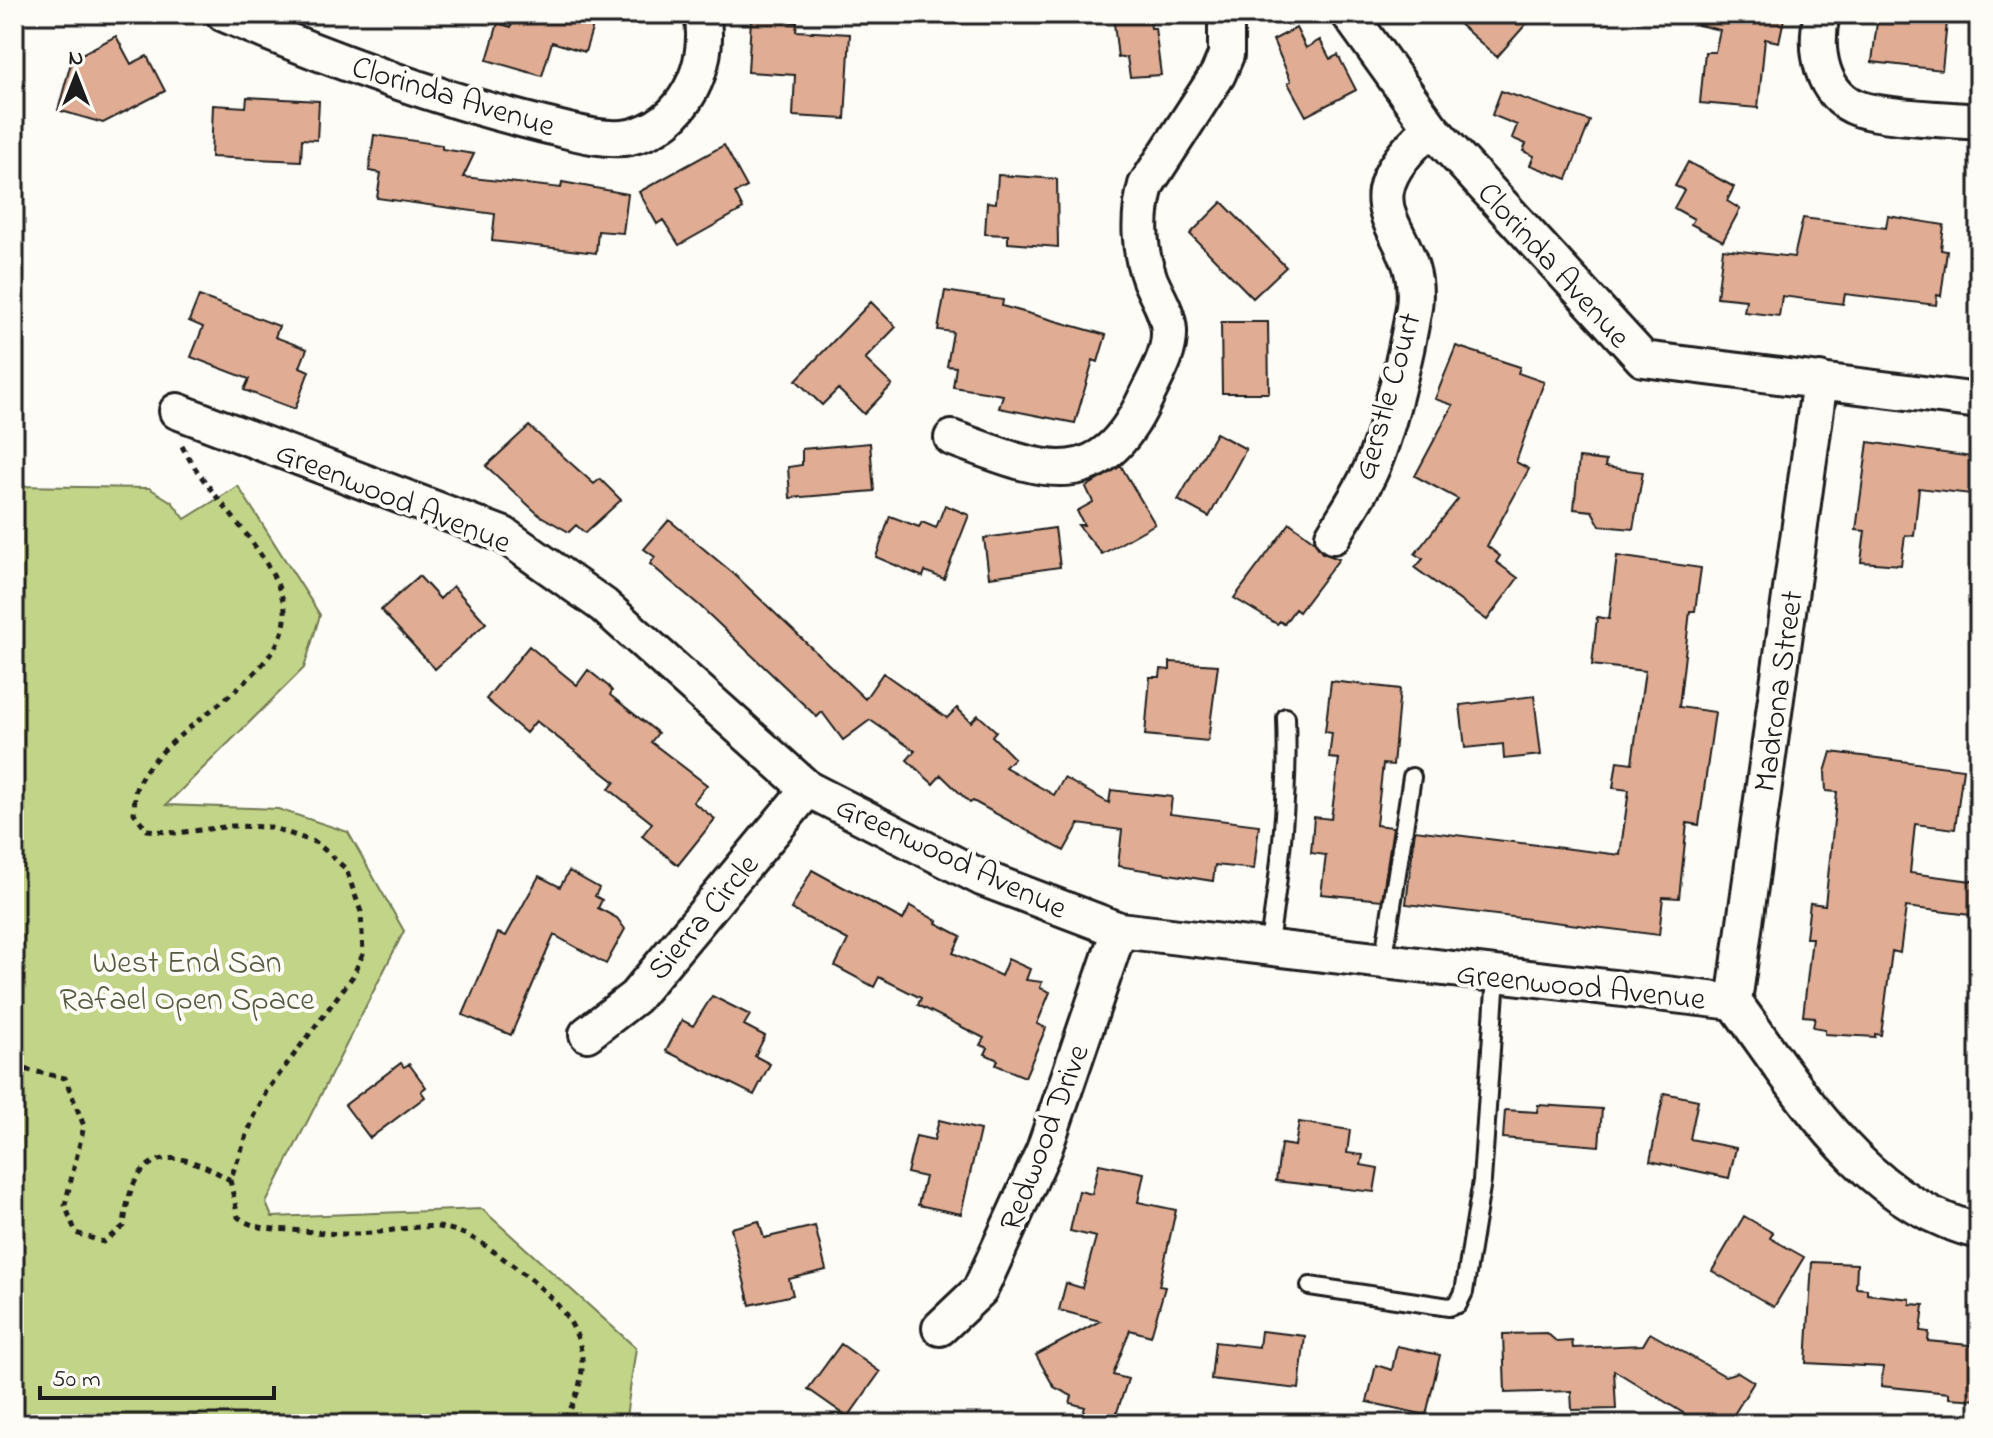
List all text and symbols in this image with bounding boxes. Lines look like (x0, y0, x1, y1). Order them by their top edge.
north arrow (36, 36, 116, 116)
text: N (69, 43, 83, 75)
street label: Clorinda Avenue (346, 45, 561, 152)
street label: Clorinda Avenue (1465, 173, 1641, 361)
street label: Gerstle Court (1343, 308, 1436, 486)
street label: Greenwood Avenue (268, 431, 518, 568)
street label: Madrona Street (1743, 587, 1818, 795)
street label: Greenwood Avenue (827, 785, 1074, 934)
street label: Sierra Circle (638, 844, 772, 992)
park label: West End San Rafael Open Space (59, 941, 315, 1025)
street label: Greenwood Avenue (1454, 952, 1708, 1025)
street label: Redwood Drive (989, 1037, 1104, 1239)
scale bar (40, 1350, 274, 1400)
text: 50 m (52, 1363, 101, 1398)

